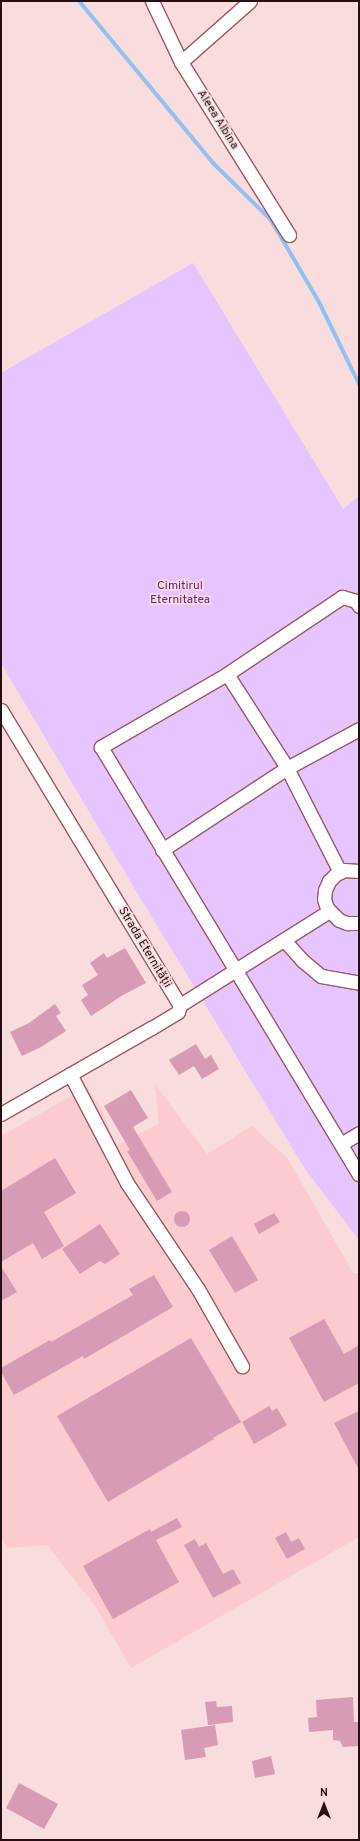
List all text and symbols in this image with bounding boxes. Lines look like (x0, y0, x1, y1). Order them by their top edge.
street label: Aleea Albina (193, 87, 241, 153)
park label: Cimitirul Eternitatea (150, 580, 210, 608)
street label: Strada Eternității (114, 905, 174, 991)
north arrow (304, 1785, 344, 1825)
text: N (320, 1786, 328, 1800)

